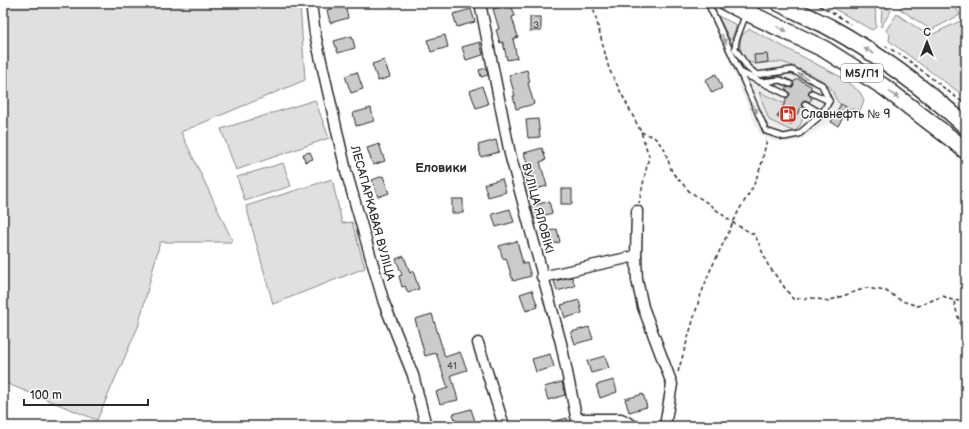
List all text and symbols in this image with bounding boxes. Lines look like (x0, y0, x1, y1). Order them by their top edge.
house number: 3 (533, 19, 539, 31)
north arrow (907, 22, 947, 62)
one-way arrow (776, 26, 788, 32)
text: С (923, 26, 931, 39)
one-way arrow (721, 33, 727, 44)
one-way arrow (863, 48, 875, 55)
road number: М5/П1 (841, 64, 883, 82)
one-way arrow (797, 72, 808, 79)
one-way arrow (888, 90, 899, 99)
one-way arrow (752, 103, 758, 114)
fuel station icon: Славнефть № 9 (778, 104, 798, 124)
place label: Славнефть № 9 (801, 107, 890, 122)
street label: ЛЕСАПАРКАВАЯ ВУЛІЦА (347, 143, 398, 283)
district label: Еловики (415, 160, 467, 176)
street label: ВУЛІЦА ЯЛОВІКІ (518, 161, 557, 255)
house number: 41 (447, 360, 457, 372)
scale bar (24, 381, 148, 407)
text: 100 m (30, 388, 62, 403)

